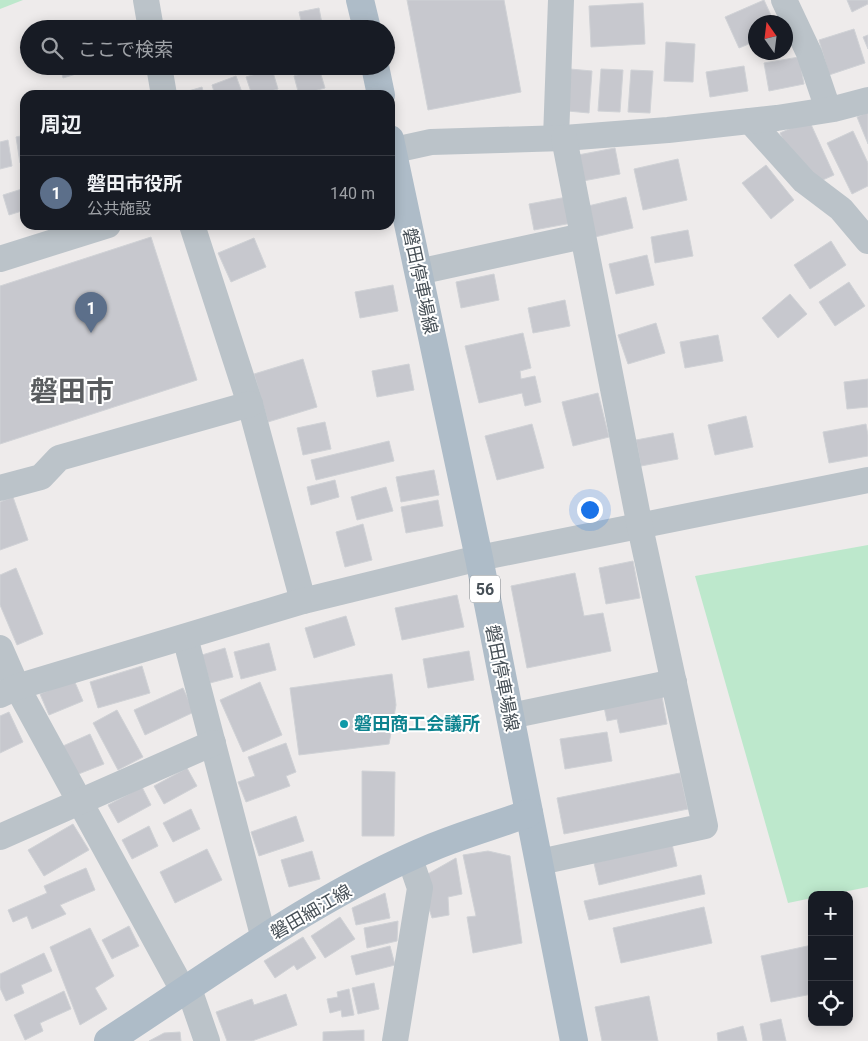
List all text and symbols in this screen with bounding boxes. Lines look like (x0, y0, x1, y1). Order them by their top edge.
north arrow (748, 15, 793, 60)
search box (20, 20, 395, 75)
icon: search (38, 34, 66, 62)
text: ここで検索 (78, 38, 173, 61)
text: 周辺 (40, 113, 82, 137)
text: 磐田市役所 (87, 172, 182, 195)
text: 1 (51, 184, 61, 203)
text: 140 m (330, 184, 375, 203)
text: 公共施設 (87, 199, 151, 218)
street label: 磐田停車場線 (399, 226, 442, 336)
pin: 1 (75, 292, 107, 333)
district label: 磐田市 (30, 375, 114, 408)
your location (577, 497, 603, 523)
road number: 56 (470, 576, 500, 602)
street label: 磐田停車場線 (482, 623, 523, 733)
place label: 磐田商工会議所 (354, 713, 480, 734)
marker: 磐田商工会議所 (338, 718, 350, 730)
street label: 磐田細江線 (267, 880, 355, 943)
map controls (808, 891, 853, 1026)
button: + (808, 891, 853, 936)
button: − (808, 936, 853, 981)
button: locate (808, 981, 853, 1026)

